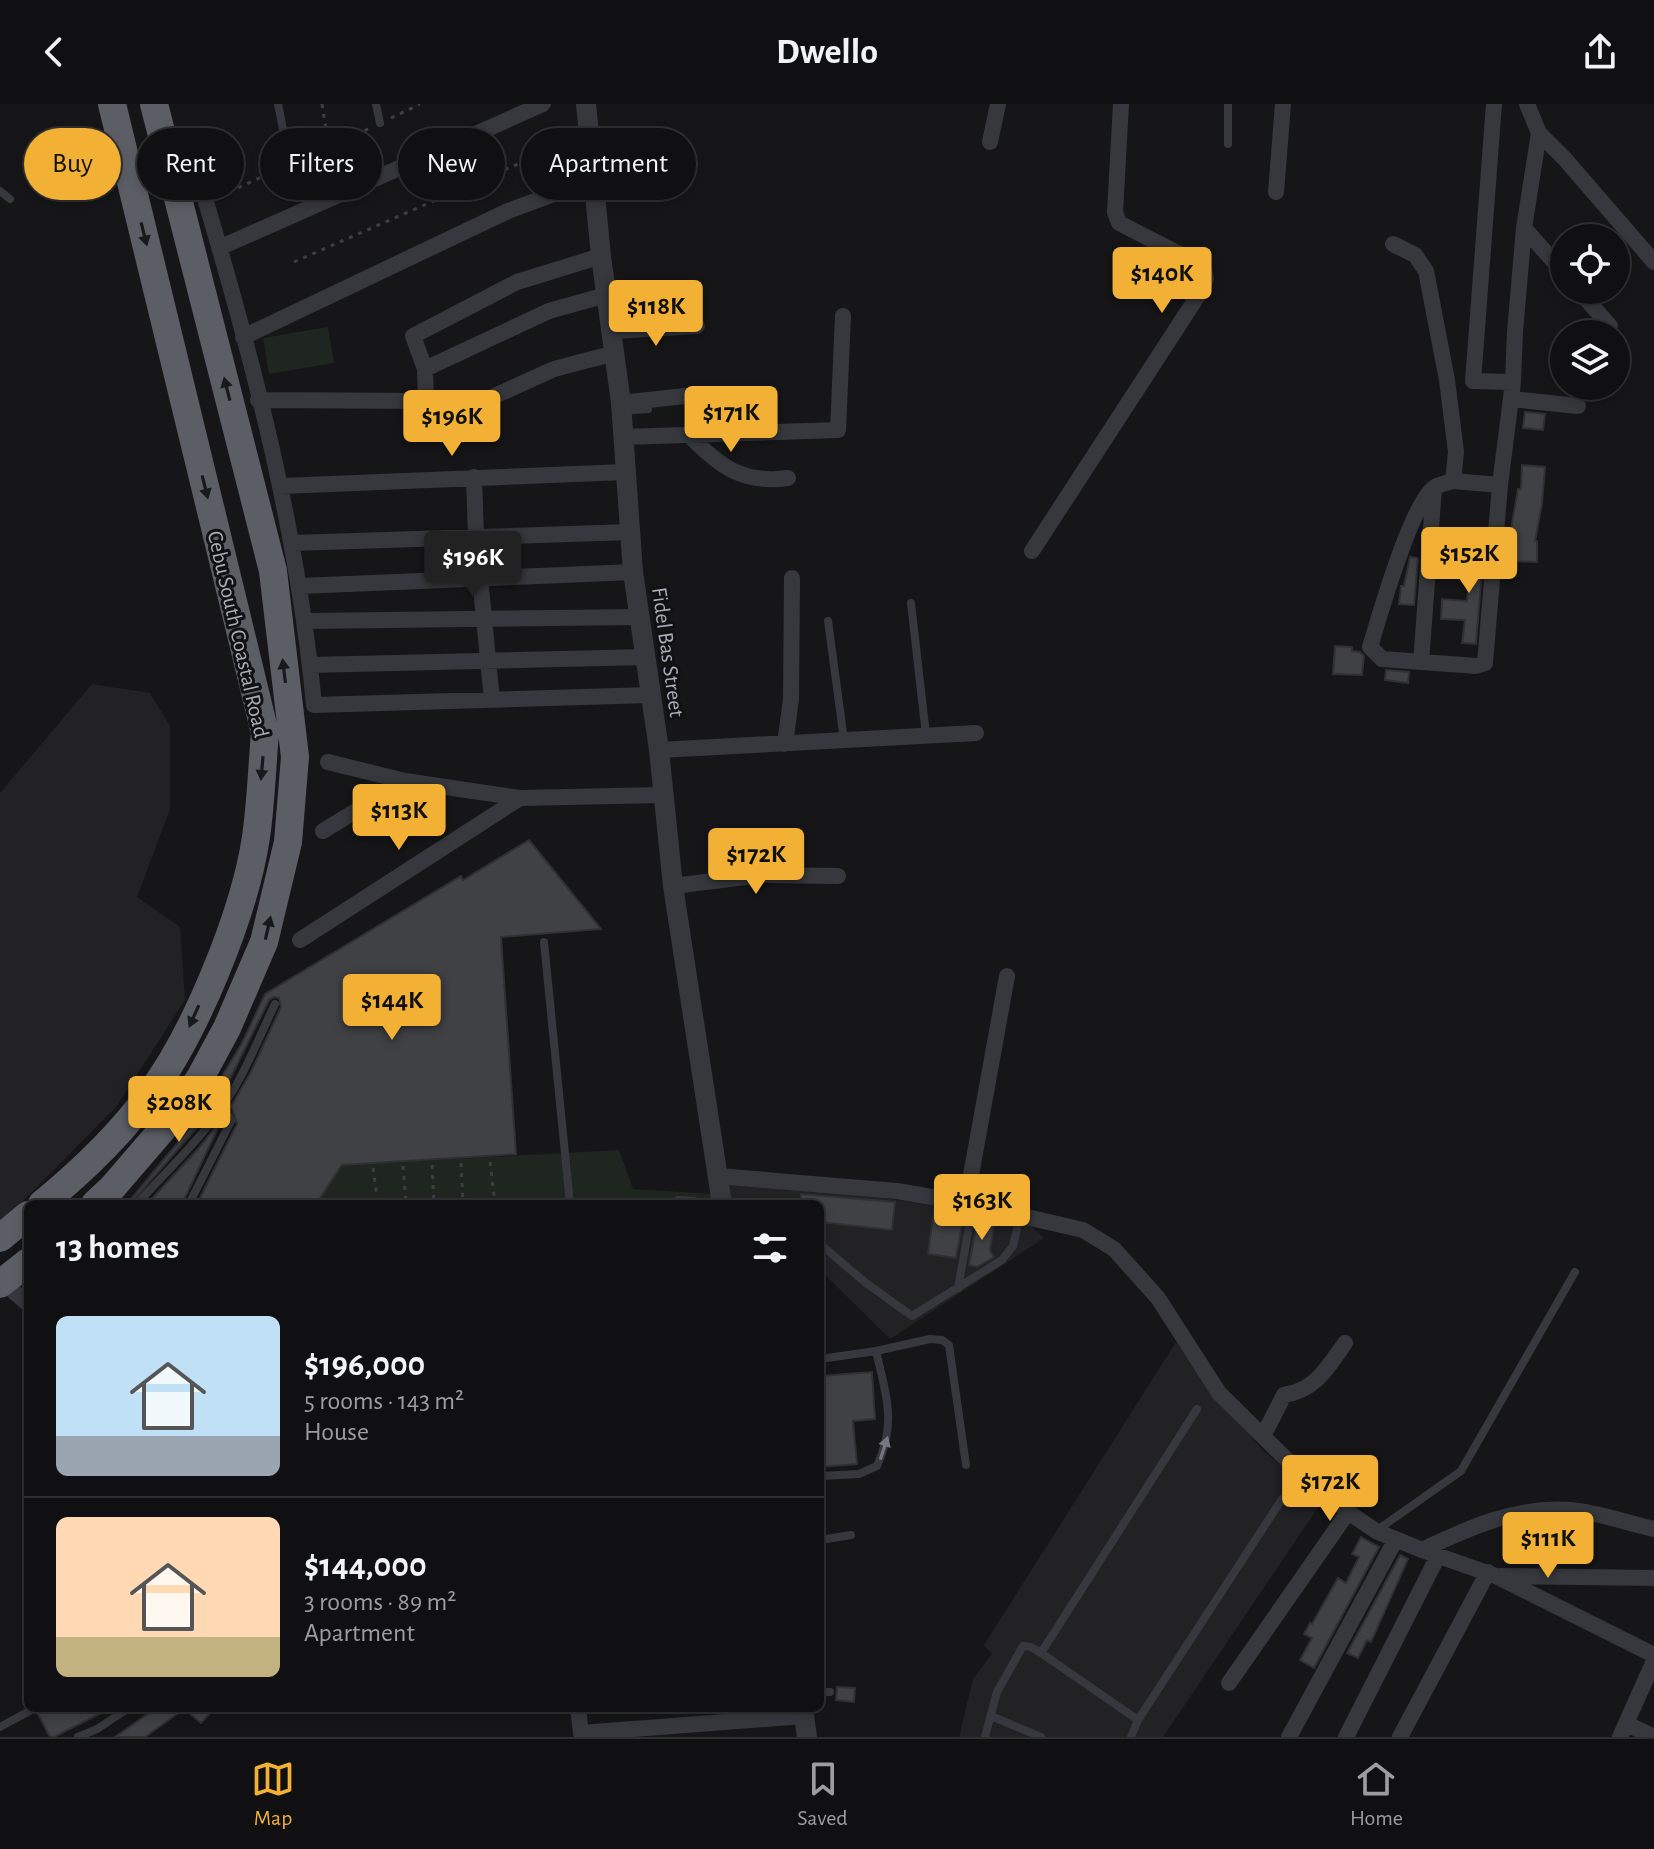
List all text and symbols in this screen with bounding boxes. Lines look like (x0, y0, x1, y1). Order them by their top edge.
icon: back (32, 30, 76, 74)
icon: share (1578, 30, 1622, 74)
text: Dwello (776, 34, 878, 70)
chip: Buy (24, 128, 121, 200)
chip: Rent (137, 128, 244, 200)
chip: Filters (260, 128, 382, 200)
chip: New (398, 128, 505, 200)
chip: Apartment (521, 128, 696, 200)
one-way arrow (138, 222, 151, 247)
map controls (1550, 224, 1630, 400)
button: locate (1550, 224, 1630, 304)
pin: $140K (1106, 247, 1218, 315)
text: $140K (1131, 260, 1193, 286)
pin: $118K (600, 280, 712, 348)
text: $118K (627, 293, 685, 319)
button: layers (1550, 320, 1630, 400)
one-way arrow (221, 377, 233, 402)
pin: $171K (675, 386, 787, 454)
pin: $196K (396, 390, 508, 458)
text: $171K (703, 399, 759, 425)
text: $196K (421, 403, 483, 429)
one-way arrow (200, 474, 212, 499)
pin: $152K (1413, 527, 1525, 595)
street label: Cebu South Coastal Road (204, 529, 273, 740)
pin: $196K (417, 531, 529, 599)
text: $152K (1439, 540, 1499, 566)
text: $196K (442, 544, 504, 570)
street label: Fidel Bas Street (648, 586, 688, 719)
one-way arrow (278, 658, 291, 683)
one-way arrow (255, 756, 268, 781)
pin: $113K (343, 784, 455, 852)
text: $113K (371, 797, 427, 823)
pin: $172K (700, 828, 812, 896)
text: $172K (726, 841, 786, 867)
one-way arrow (262, 915, 274, 940)
pin: $144K (336, 974, 448, 1042)
text: $144K (361, 987, 423, 1013)
one-way arrow (188, 1005, 201, 1028)
pin: $208K (123, 1076, 235, 1144)
text: $208K (146, 1089, 212, 1115)
pin: $163K (926, 1174, 1038, 1242)
text: $163K (952, 1187, 1012, 1213)
icon: filters (748, 1226, 792, 1270)
text: 13 homes (56, 1231, 179, 1265)
icon: home (120, 1348, 216, 1444)
text: $196,000 (304, 1348, 425, 1382)
text: 5 rooms · 143 m² (304, 1388, 464, 1414)
text: House (304, 1419, 369, 1445)
one-way arrow (878, 1436, 890, 1460)
pin: $172K (1274, 1455, 1386, 1523)
text: $172K (1300, 1468, 1360, 1494)
pin: $111K (1492, 1512, 1604, 1580)
text: $111K (1521, 1525, 1575, 1551)
icon: home (120, 1549, 216, 1645)
text: $144,000 (304, 1549, 427, 1583)
text: 3 rooms · 89 m² (304, 1589, 456, 1615)
text: Apartment (304, 1620, 415, 1646)
tab: Map (251, 1757, 295, 1831)
tab: Saved (797, 1757, 848, 1831)
tab: Home (1350, 1757, 1403, 1831)

